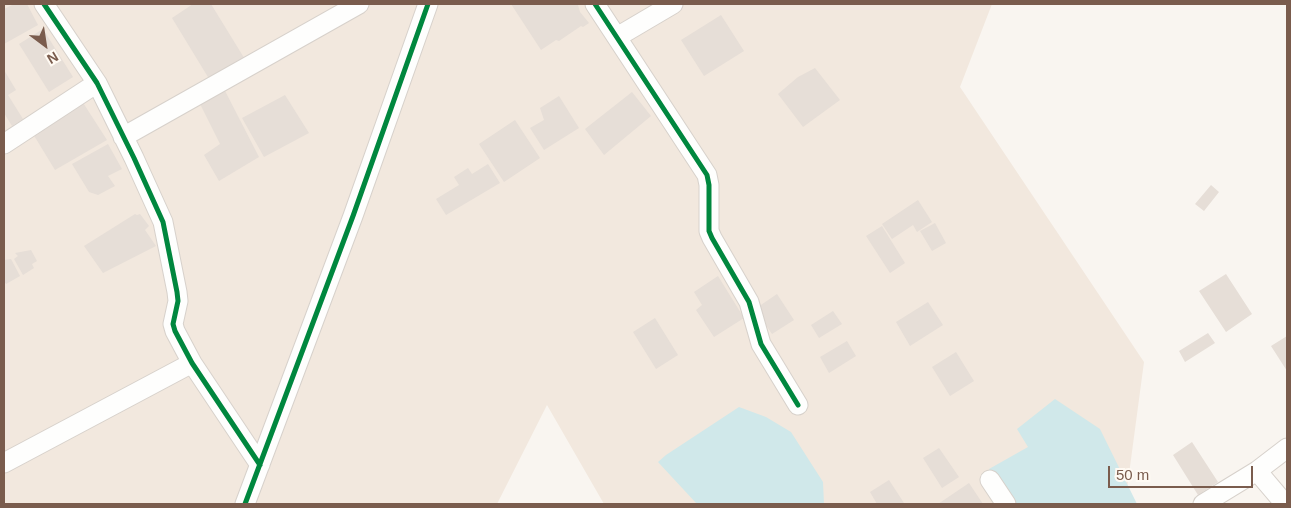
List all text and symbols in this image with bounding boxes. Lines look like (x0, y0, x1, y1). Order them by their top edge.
north arrow (20, 20, 70, 70)
text: N (44, 48, 61, 67)
scale bar (1111, 456, 1256, 488)
text: 50 m (1116, 466, 1149, 483)

